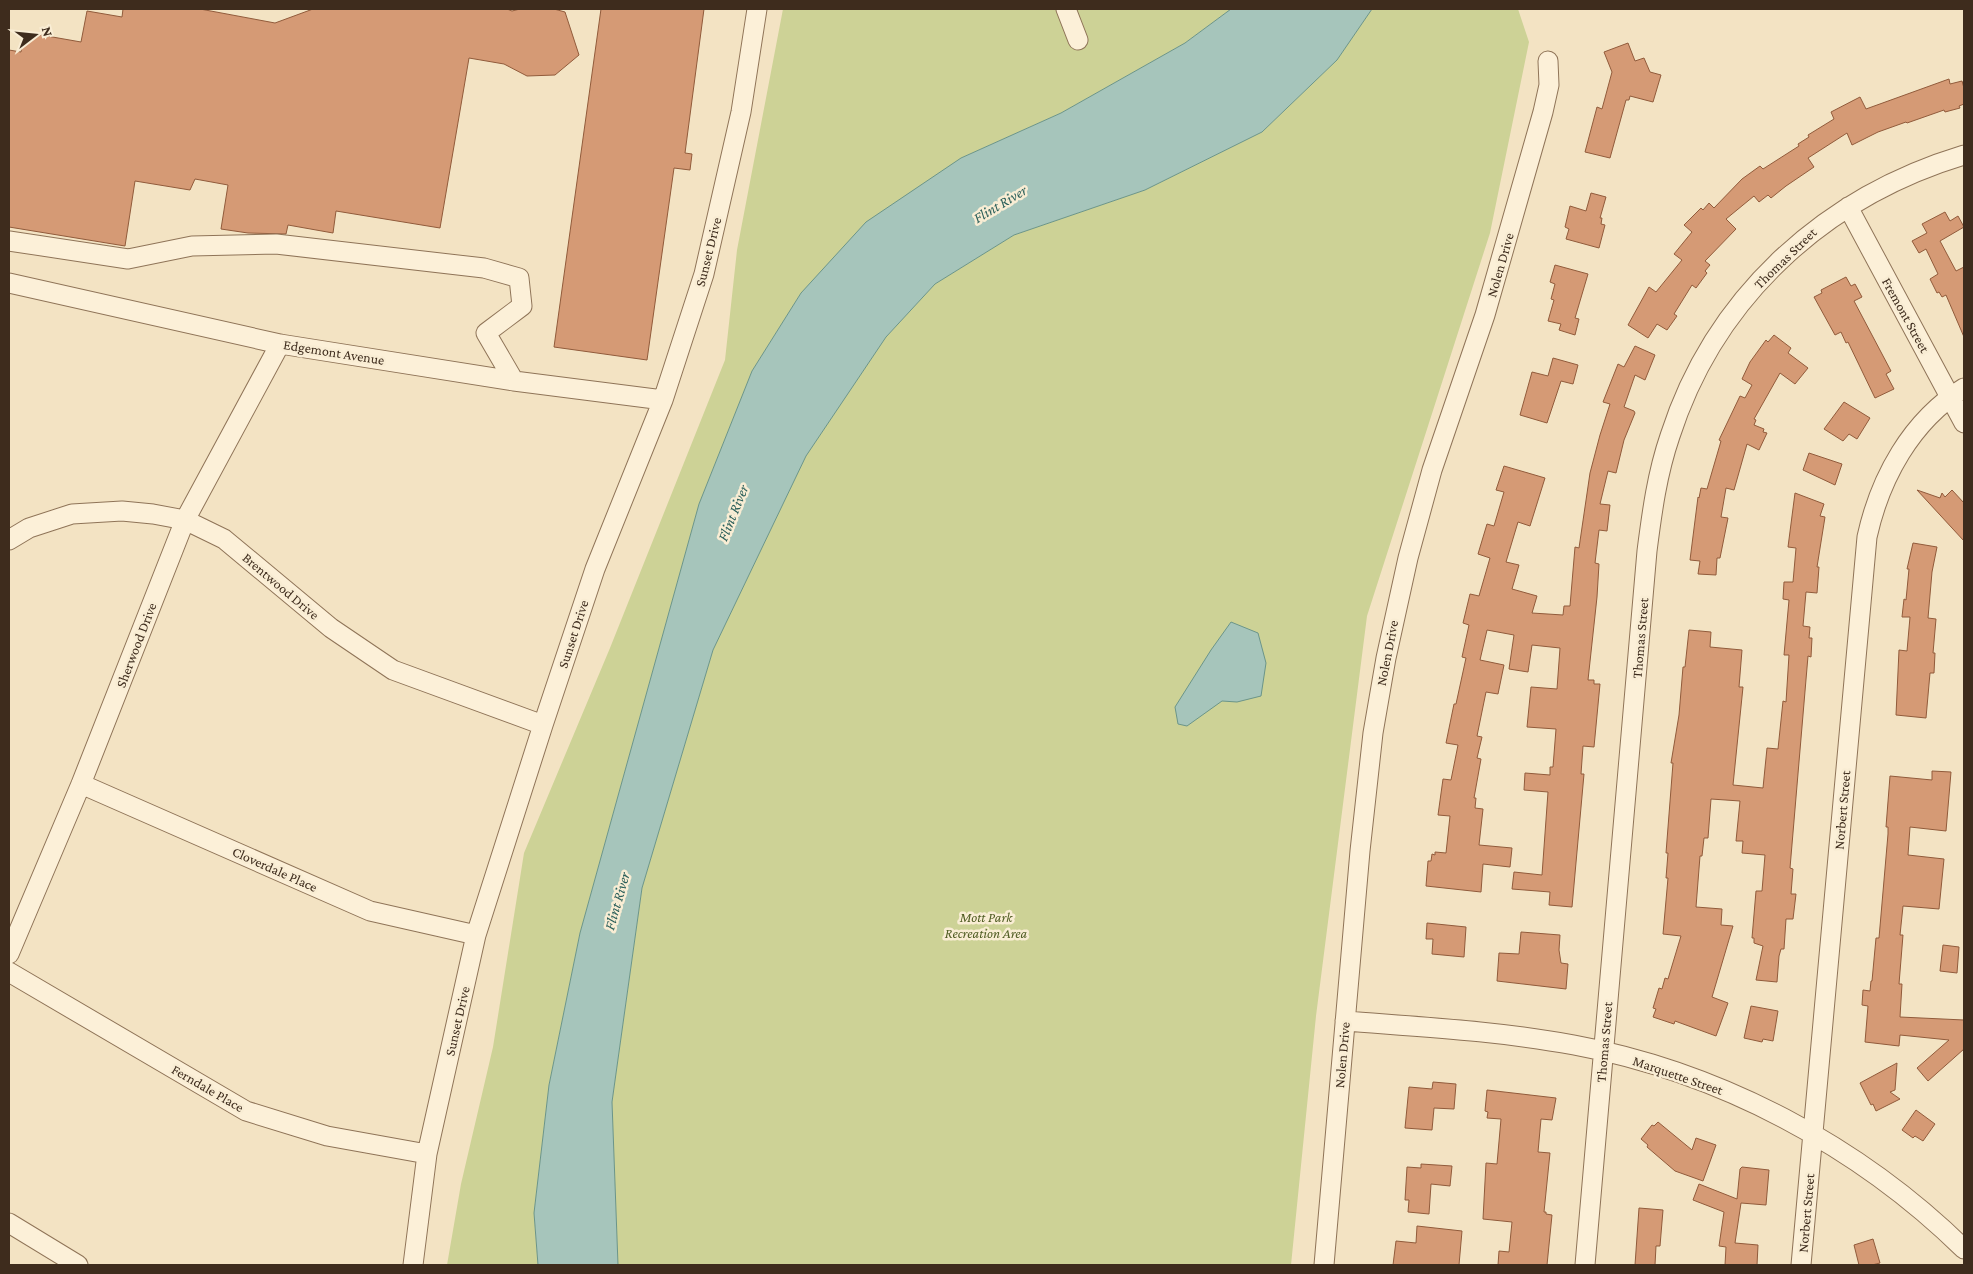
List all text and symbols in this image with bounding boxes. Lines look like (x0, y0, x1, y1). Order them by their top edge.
north arrow (10, 10, 60, 60)
text: N (38, 25, 57, 39)
water label: Flint River (970, 181, 1030, 226)
street label: Sunset Drive (692, 216, 724, 288)
street label: Thomas Street (1750, 224, 1820, 292)
street label: Nolen Drive (1483, 231, 1517, 299)
street label: Fremont Street (1879, 275, 1933, 356)
street label: Edgemont Avenue (282, 336, 386, 368)
water label: Flint River (714, 482, 752, 544)
street label: Brentwood Drive (239, 549, 323, 623)
street label: Thomas Street (1629, 597, 1652, 679)
street label: Sunset Drive (554, 598, 592, 670)
street label: Sherwood Drive (112, 600, 160, 690)
street label: Nolen Drive (1373, 619, 1401, 687)
street label: Norbert Street (1831, 769, 1853, 850)
street label: Cloverdale Place (230, 843, 320, 895)
water label: Flint River (601, 870, 633, 932)
park label: Mott Park Recreation Area (945, 909, 1028, 941)
street label: Sunset Drive (441, 985, 473, 1057)
street label: Thomas Street (1593, 1001, 1616, 1083)
street label: Nolen Drive (1331, 1021, 1353, 1089)
street label: Marquette Street (1631, 1052, 1726, 1098)
street label: Ferndale Place (169, 1061, 247, 1115)
street label: Norbert Street (1795, 1172, 1817, 1253)

